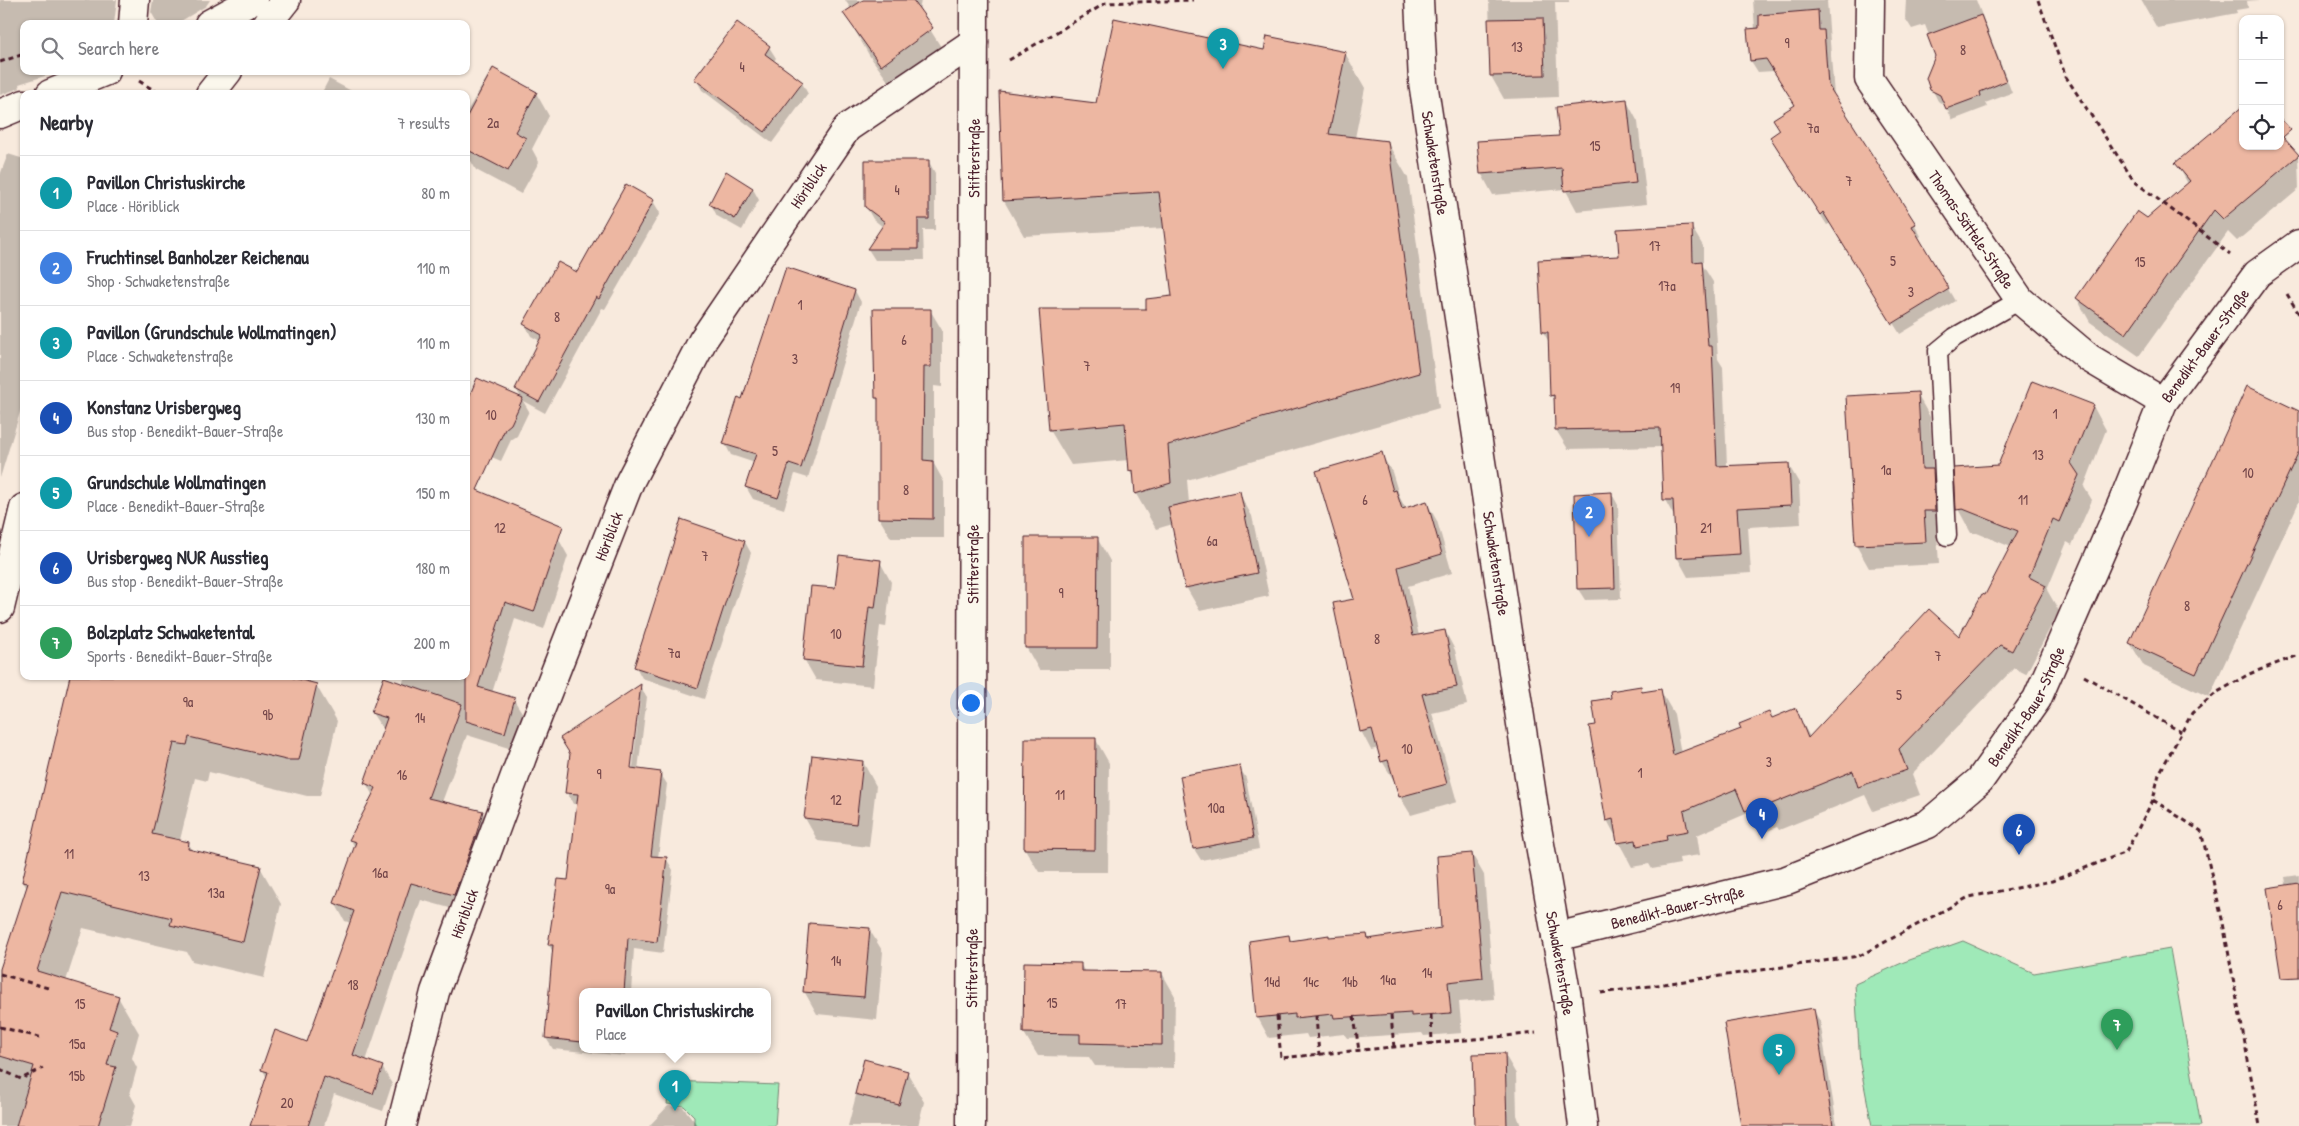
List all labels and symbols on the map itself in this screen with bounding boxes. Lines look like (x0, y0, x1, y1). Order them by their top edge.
pin: 3 (1207, 28, 1239, 69)
house number: 9 (1784, 33, 1790, 52)
house number: 13 (1511, 37, 1523, 56)
house number: 8 (1960, 40, 1966, 59)
house number: 4 (739, 57, 745, 76)
street label: Schwaketenstraße (1417, 109, 1454, 217)
house number: 2a (487, 113, 500, 132)
street label: Stifterstraße (962, 118, 985, 198)
house number: 7a (1807, 118, 1820, 137)
house number: 15 (1589, 136, 1601, 155)
street label: Höriblick (785, 158, 832, 213)
street label: Thomas-Sättele-Straße (1923, 166, 2020, 293)
house number: 7 (1846, 171, 1853, 190)
house number: 4 (894, 180, 900, 199)
house number: 17 (1649, 236, 1661, 255)
house number: 5 (1890, 251, 1896, 270)
house number: 15 (2134, 252, 2146, 271)
house number: 17a (1658, 276, 1676, 295)
house number: 3 (1908, 282, 1914, 301)
street label: Benedikt-Bauer-Straße (2155, 283, 2254, 407)
house number: 1 (797, 295, 803, 314)
house number: 8 (554, 307, 560, 326)
house number: 6 (901, 330, 907, 349)
house number: 3 (792, 349, 798, 368)
house number: 7 (1084, 356, 1091, 375)
house number: 19 (1670, 378, 1680, 397)
house number: 1 (2052, 404, 2058, 423)
house number: 10 (485, 405, 497, 424)
house number: 5 (772, 441, 778, 460)
house number: 13 (2032, 445, 2044, 464)
house number: 1a (1881, 460, 1892, 479)
house number: 10 (2242, 463, 2254, 482)
house number: 8 (903, 480, 909, 499)
house number: 6 (1362, 490, 1368, 509)
house number: 11 (2018, 490, 2028, 509)
pin: 2 (1573, 496, 1605, 537)
street label: Höriblick (589, 508, 628, 564)
street label: Schwaketenstraße (1478, 510, 1515, 618)
house number: 12 (494, 518, 506, 537)
house number: 21 (1700, 518, 1712, 537)
street label: Stifterstraße (961, 524, 984, 604)
house number: 6a (1206, 531, 1218, 550)
house number: 7 (702, 546, 709, 565)
house number: 9 (1058, 583, 1064, 602)
house number: 8 (2184, 596, 2190, 615)
house number: 10 (830, 624, 842, 643)
house number: 8 (1374, 629, 1380, 648)
street label: Benedikt-Bauer-Straße (1982, 642, 2070, 771)
house number: 7a (668, 643, 681, 662)
house number: 7 (1935, 646, 1942, 665)
house number: 5 (1896, 685, 1902, 704)
your location (958, 690, 984, 716)
house number: 9a (183, 692, 194, 711)
house number: 9b (263, 705, 274, 724)
house number: 14 (415, 708, 425, 727)
house number: 10 (1401, 739, 1413, 758)
house number: 3 (1766, 752, 1772, 771)
house number: 1 (1637, 763, 1643, 782)
house number: 9 (596, 764, 602, 783)
house number: 16 (397, 765, 408, 784)
house number: 11 (1055, 785, 1065, 804)
house number: 12 (830, 790, 842, 809)
house number: 10a (1208, 798, 1225, 817)
pin: 4 (1746, 798, 1778, 839)
pin: 6 (2003, 814, 2035, 855)
house number: 11 (64, 844, 74, 863)
house number: 16a (372, 863, 389, 882)
house number: 13 (138, 866, 150, 885)
house number: 9a (605, 879, 616, 898)
street label: Benedikt-Bauer-Straße (1608, 880, 1747, 934)
house number: 13a (208, 883, 225, 902)
street label: Höriblick (445, 885, 483, 941)
house number: 6 (2277, 895, 2283, 914)
street label: Schwaketenstraße (1541, 909, 1580, 1017)
street label: Stifterstraße (960, 928, 983, 1008)
house number: 14 (831, 951, 841, 970)
house number: 14 (1422, 963, 1432, 982)
house number: 14a (1380, 970, 1396, 989)
house number: 14d (1264, 972, 1280, 991)
house number: 14c (1303, 972, 1319, 991)
house number: 14b (1342, 972, 1358, 991)
house number: 18 (347, 975, 359, 994)
house number: 15 (1046, 993, 1058, 1012)
house number: 15 (74, 994, 86, 1013)
house number: 17 (1115, 994, 1127, 1013)
pin: 7 (2101, 1009, 2133, 1050)
house number: 15a (69, 1034, 86, 1053)
pin: 5 (1763, 1034, 1795, 1075)
house number: 15b (69, 1066, 86, 1085)
pin: 1 (659, 1070, 691, 1111)
house number: 20 (281, 1093, 293, 1112)

